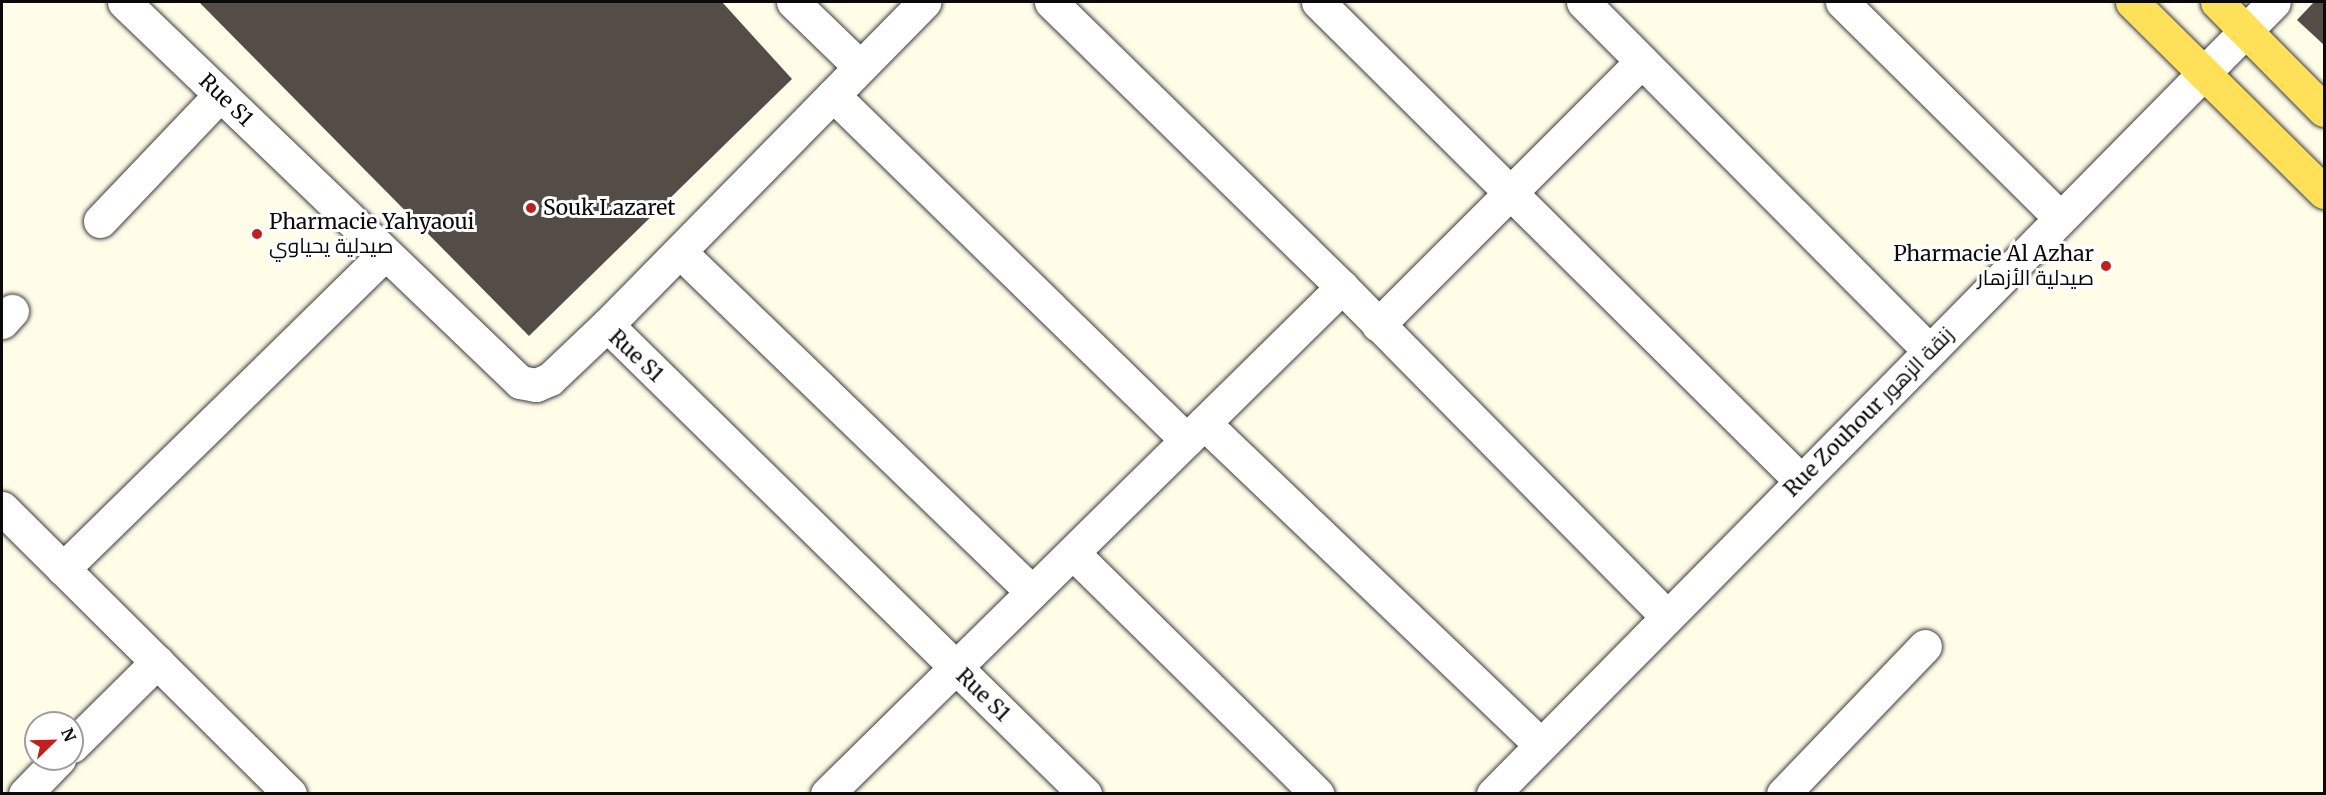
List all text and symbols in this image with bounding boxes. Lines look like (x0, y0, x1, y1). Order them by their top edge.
street label: Rue S1 (194, 68, 258, 132)
place label: Souk Lazaret (543, 195, 675, 221)
marker: Souk Lazaret (524, 201, 538, 215)
place label: Pharmacie Yahyaoui صيدلية يحياوي (269, 209, 474, 259)
marker: Pharmacie Yahyaoui صيدلية يحياوي (250, 227, 264, 241)
place label: Pharmacie Al Azhar صيدلية الأزهار (1893, 241, 2094, 291)
marker: Pharmacie Al Azhar صيدلية الأزهار (2099, 259, 2113, 273)
street label: Rue Zouhour زنقة الزهور (1779, 322, 1959, 502)
street label: Rue S1 (604, 325, 668, 387)
street label: Rue S1 (951, 663, 1015, 727)
north arrow (24, 711, 84, 771)
text: N (57, 725, 80, 744)

